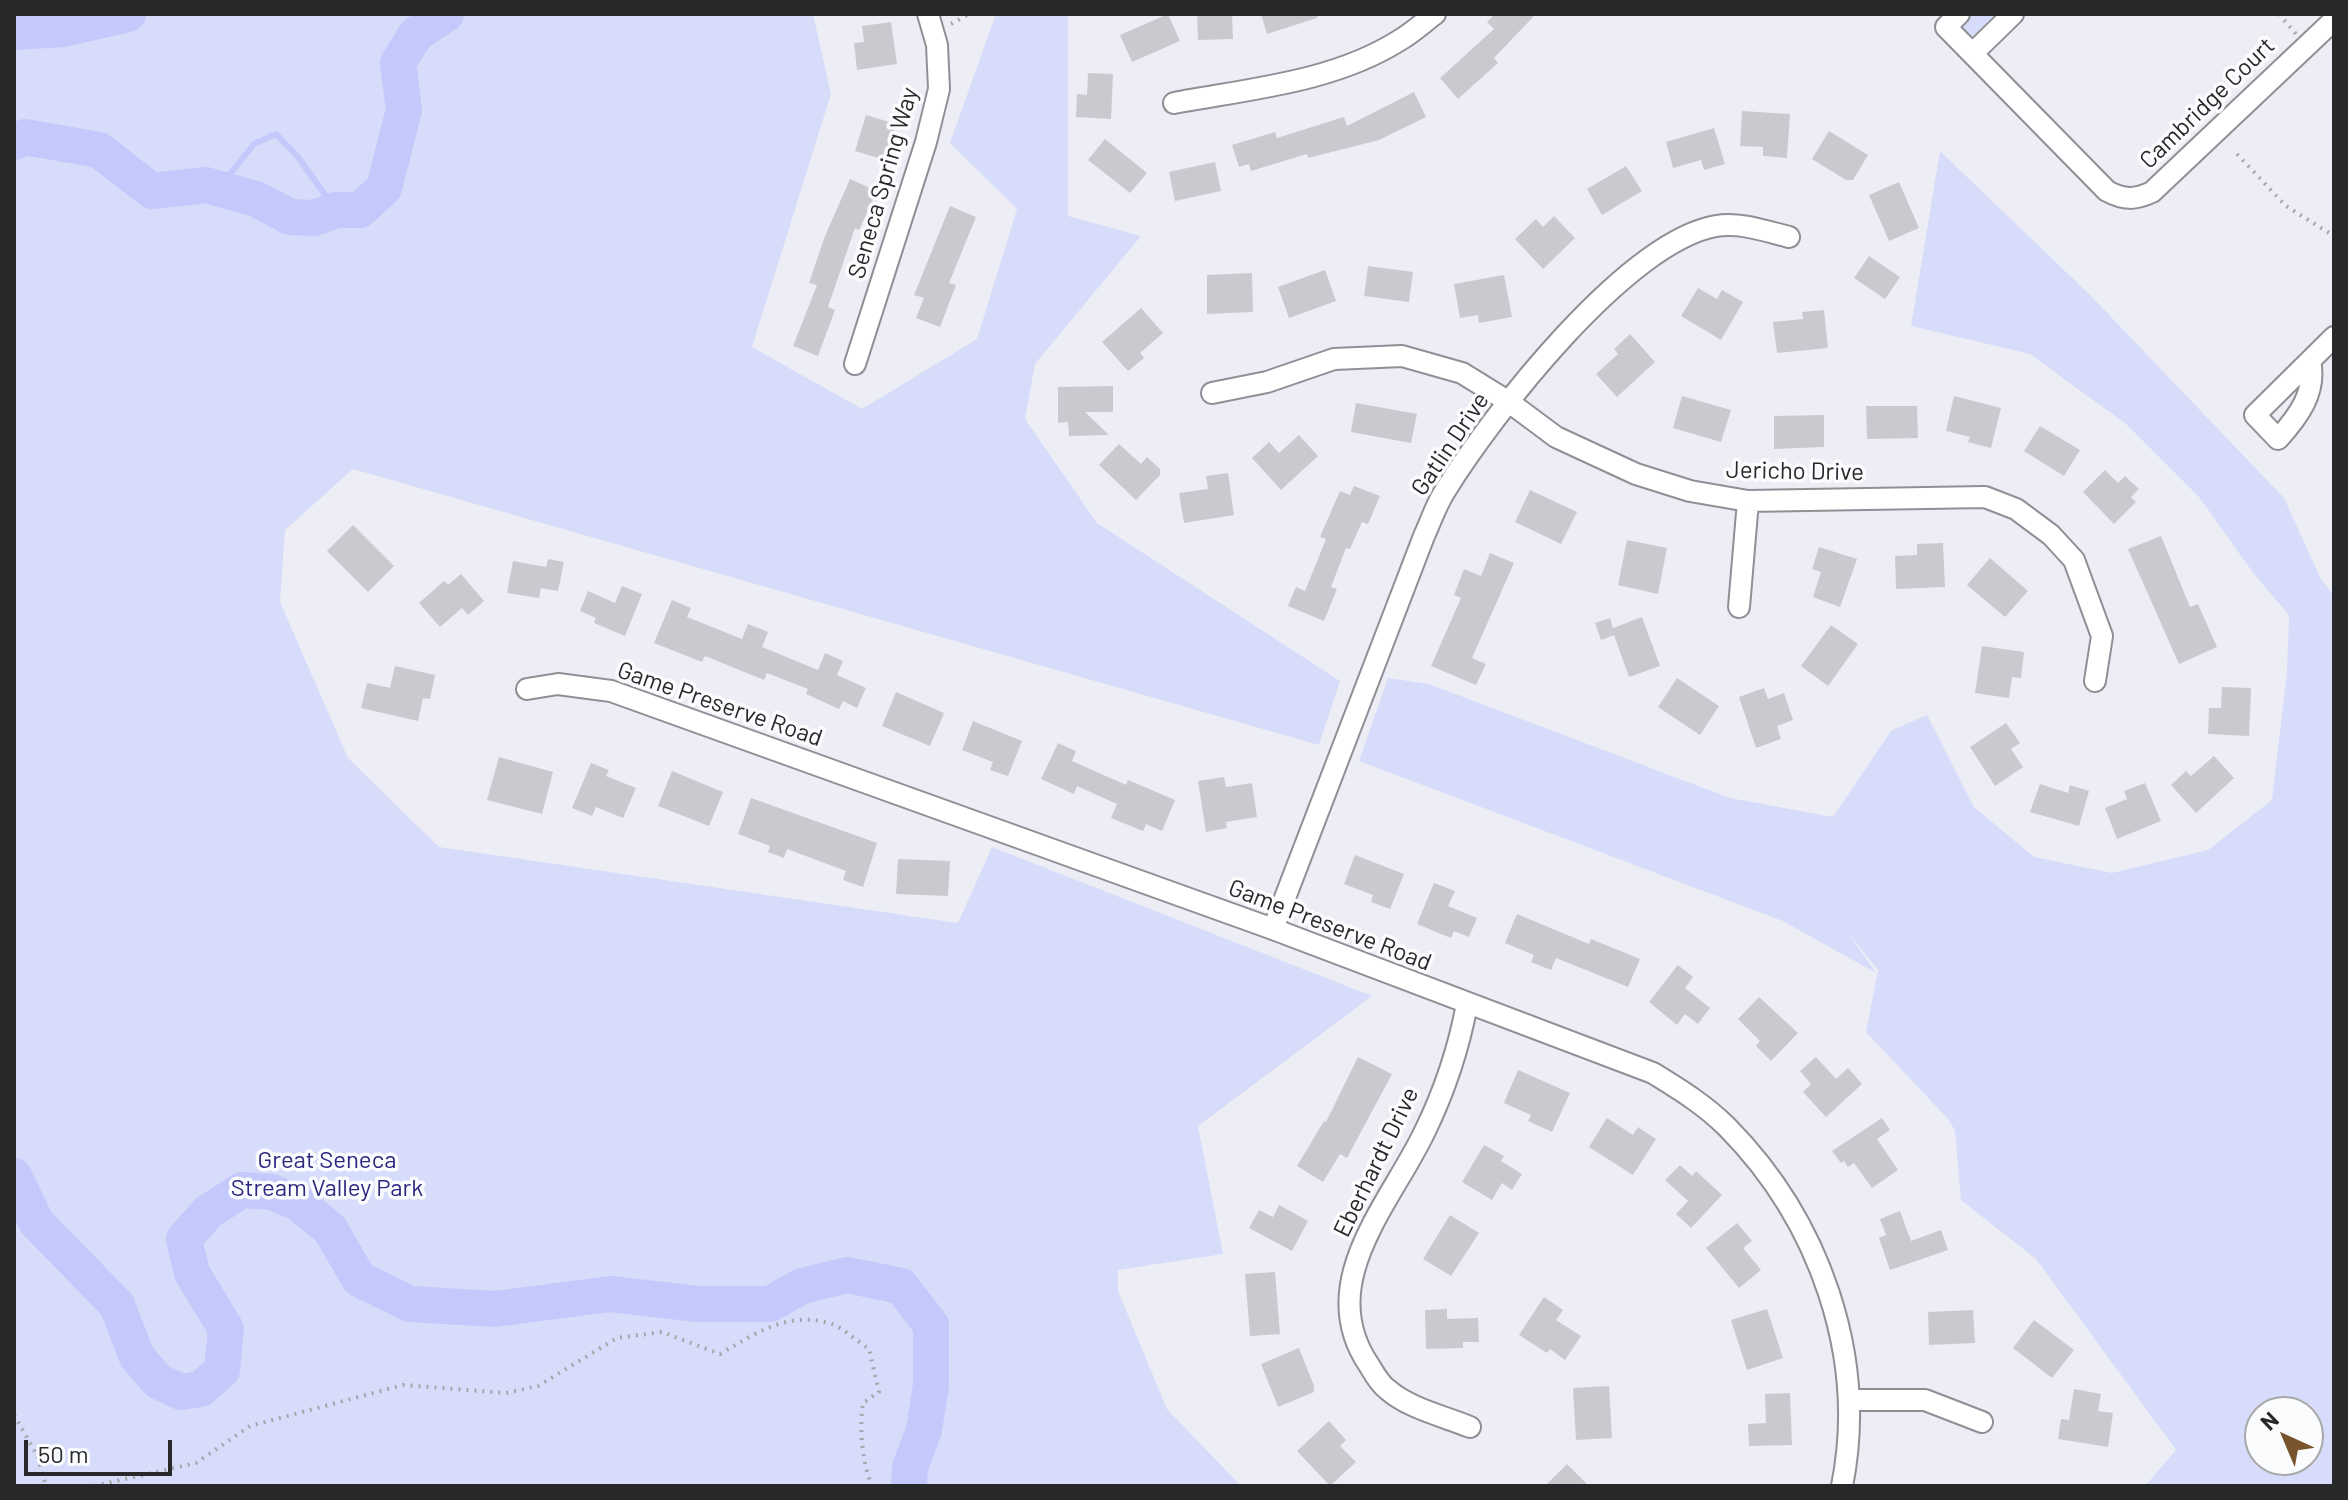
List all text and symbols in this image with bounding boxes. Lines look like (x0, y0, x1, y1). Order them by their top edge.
street label: Cambridge Court (2134, 31, 2280, 175)
street label: Seneca Spring Way (842, 84, 924, 282)
street label: Gatlin Drive (1405, 387, 1495, 501)
street label: Jericho Drive (1726, 455, 1864, 487)
street label: Game Preserve Road (614, 655, 826, 753)
street label: Game Preserve Road (1225, 873, 1435, 977)
street label: Eberhardt Drive (1327, 1082, 1425, 1242)
park label: Great Seneca Stream Valley Park (231, 1146, 423, 1202)
north arrow (2244, 1396, 2324, 1476)
text: N (2254, 1406, 2283, 1435)
scale bar (28, 1424, 176, 1474)
text: 50 m (38, 1439, 89, 1468)

